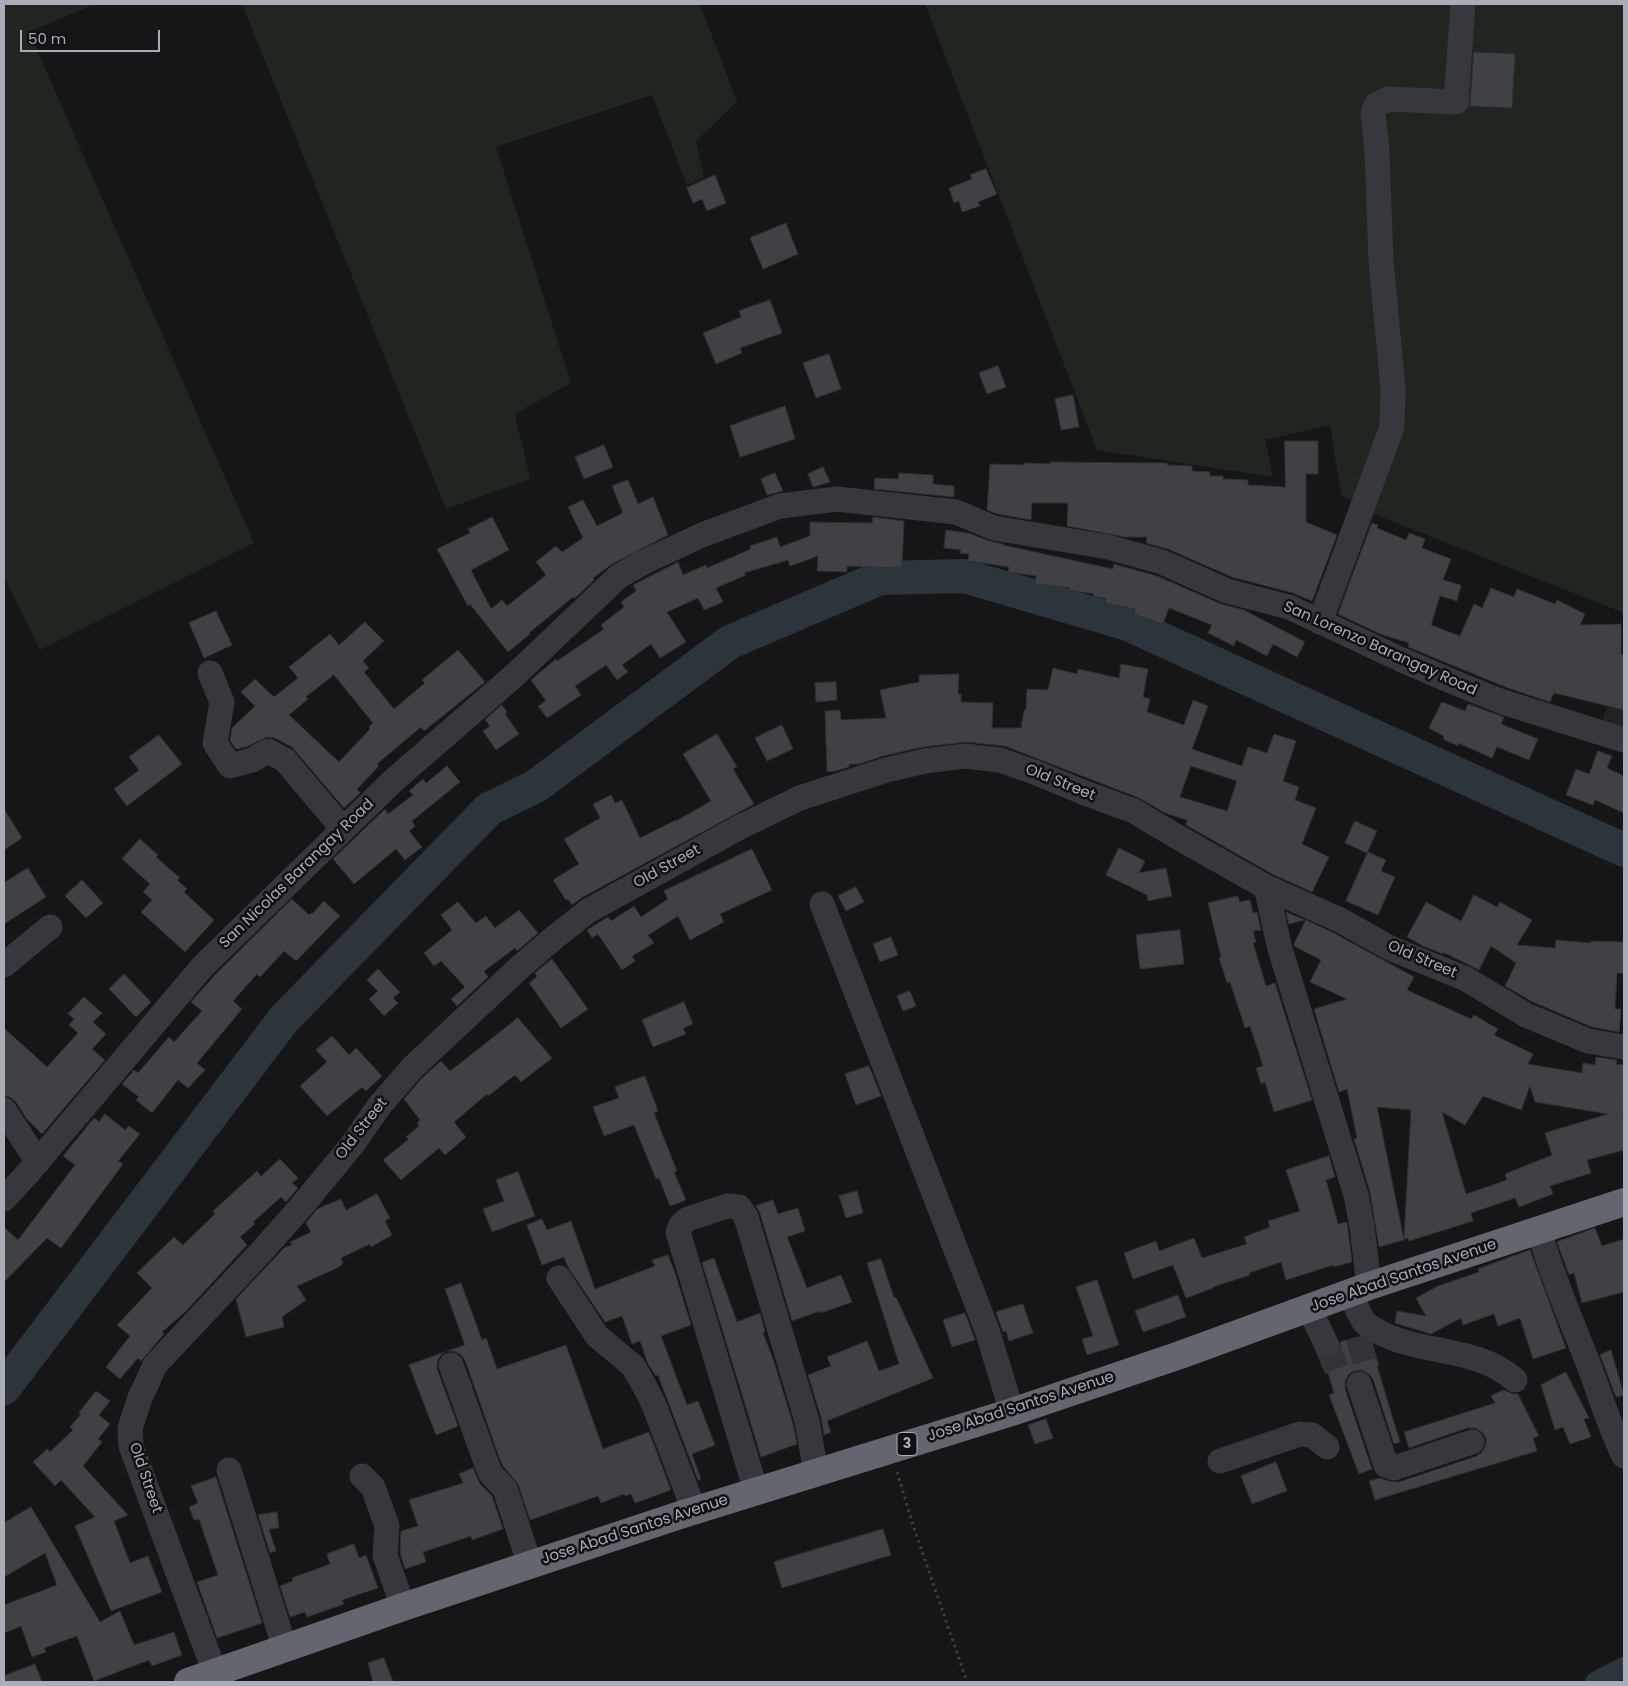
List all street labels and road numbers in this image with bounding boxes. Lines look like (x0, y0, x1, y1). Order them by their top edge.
street label: San Lorenzo Barangay Road (1280, 598, 1480, 700)
street label: Old Street (1023, 761, 1097, 805)
street label: San Nicolas Barangay Road (216, 795, 378, 953)
street label: Old Street (630, 841, 704, 893)
street label: Old Street (1385, 937, 1459, 983)
street label: Old Street (332, 1094, 392, 1164)
street label: Jose Abad Santos Avenue (1309, 1236, 1499, 1316)
street label: Jose Abad Santos Avenue (925, 1368, 1117, 1446)
road number: 3 (897, 1432, 917, 1456)
street label: Old Street (125, 1440, 165, 1516)
street label: Jose Abad Santos Avenue (539, 1491, 731, 1569)

